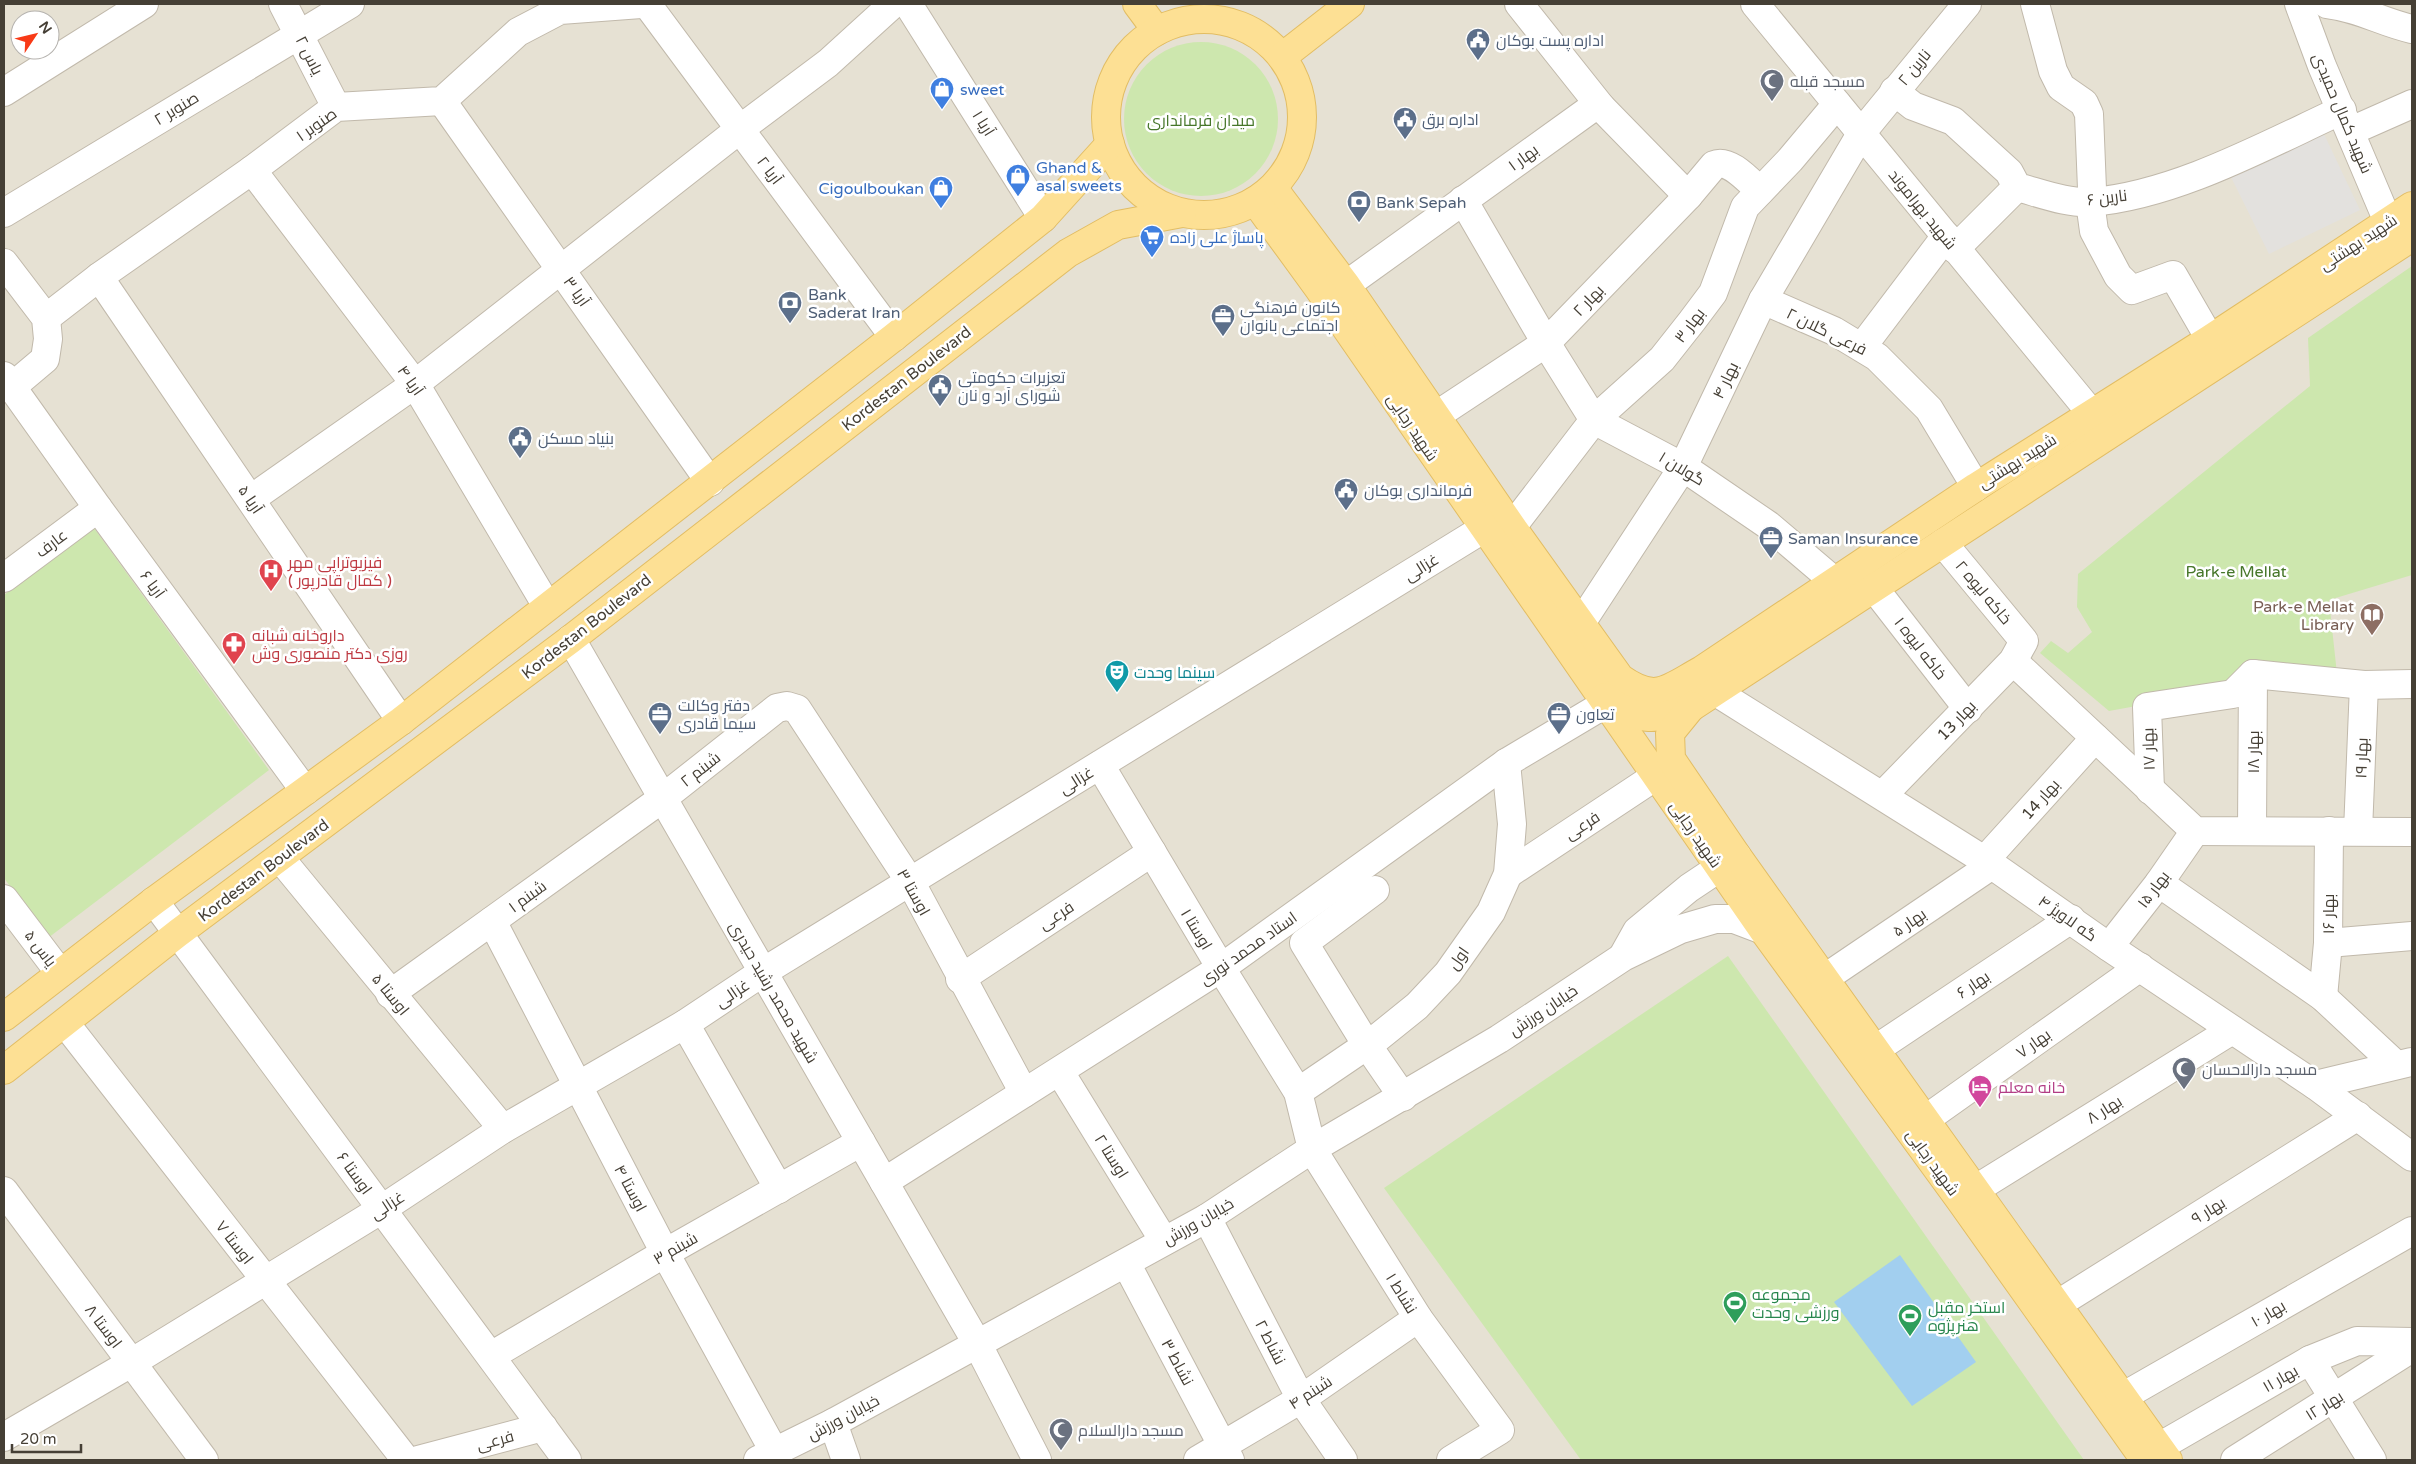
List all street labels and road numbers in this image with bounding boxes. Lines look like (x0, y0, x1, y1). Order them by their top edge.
street label: یاس ۲ (291, 33, 328, 79)
street label: نارین ۲ (1894, 45, 1936, 90)
street label: شهید کمال حمیدی (2308, 50, 2376, 177)
street label: صنوبر ۲ (150, 88, 203, 130)
street label: صنوبر ۱ (292, 104, 341, 146)
street label: آریا ۱ (968, 107, 999, 141)
street label: بهار ۱ (1504, 140, 1543, 176)
street label: آریا ۲ (752, 153, 787, 189)
street label: شهید بهراموند (1884, 165, 1961, 254)
street label: نارین ۶ (2086, 186, 2128, 210)
street label: شهید بهشتی (2316, 210, 2401, 275)
street label: آریا ۳ (559, 273, 594, 311)
street label: بهار ۲ (1569, 281, 1609, 321)
street label: بهار ۳ (1670, 304, 1709, 347)
street label: فرعی گلان ۲ (1783, 304, 1870, 360)
street label: Kordestan Boulevard (838, 322, 975, 436)
street label: بهار ۴ (1708, 359, 1743, 402)
street label: آریا ۴ (393, 362, 428, 400)
street label: شهید رجایی (1382, 390, 1442, 465)
street label: شهید بهشتی (1975, 430, 2060, 494)
street label: گولان ۱ (1655, 447, 1708, 490)
street label: آریا ۵ (233, 481, 267, 518)
street label: عارف (32, 525, 72, 562)
street label: غزالی (1400, 550, 1443, 586)
street label: خاکه لیوه ۲ (1951, 557, 2016, 629)
street label: آریا ۶ (135, 567, 169, 603)
street label: Kordestan Boulevard (518, 570, 655, 684)
street label: خاکه لیوه ۱ (1890, 613, 1951, 684)
street label: بهار 13 (1933, 696, 1981, 745)
street label: بهار ۱۷ (2138, 727, 2160, 771)
street label: بهار ۱۸ (2244, 731, 2264, 773)
street label: بهار ۱۹ (2351, 737, 2373, 779)
street label: شبنم ۲ (676, 748, 725, 793)
street label: غزالی (1055, 763, 1098, 799)
street label: بهار 14 (2017, 775, 2064, 824)
street label: شهید رجایی (1665, 797, 1726, 872)
street label: فرعی (1561, 807, 1604, 845)
street label: Kordestan Boulevard (194, 815, 333, 927)
street label: اوستا ۳ (892, 865, 934, 919)
street label: بهار ۱۵ (2133, 867, 2174, 912)
street label: شبنم ۱ (505, 876, 551, 918)
street label: گه لاویژ ۴ (2034, 891, 2101, 946)
street label: بهار ۱۶ (2319, 894, 2339, 934)
street label: فرعی (1035, 897, 1078, 935)
street label: بهار ۵ (1889, 904, 1930, 941)
street label: اوستا ۱ (1176, 905, 1216, 954)
street label: استاد محمد نوری (1196, 908, 1301, 990)
street label: شهید محمد رشید حیدری (724, 918, 822, 1067)
street label: یاس ۵ (20, 926, 61, 972)
street label: اول (1444, 943, 1474, 974)
street label: بهار ۶ (1953, 967, 1994, 1003)
street label: اوستا ۵ (367, 969, 413, 1020)
street label: غزالی (712, 975, 754, 1012)
street label: خیابان ورزش (1505, 981, 1582, 1041)
street label: بهار ۷ (2012, 1025, 2055, 1063)
street label: بهار ۸ (2083, 1091, 2126, 1128)
street label: شهید رجایی (1901, 1125, 1963, 1200)
street label: اوستا ۲ (1090, 1131, 1132, 1182)
street label: اوستا ۶ (332, 1148, 376, 1199)
street label: اوستا ۴ (609, 1161, 651, 1215)
street label: غزالی (367, 1187, 409, 1224)
street label: بهار ۹ (2188, 1193, 2229, 1229)
street label: خیابان ورزش (1159, 1194, 1238, 1250)
street label: اوستا ۷ (211, 1217, 257, 1268)
street label: شبنم ۳ (650, 1228, 702, 1270)
street label: نشاط ۱ (1381, 1270, 1421, 1318)
street label: بهار ۱۰ (2248, 1296, 2289, 1332)
street label: اوستا ۸ (80, 1301, 126, 1353)
street label: نشاط ۲ (1250, 1317, 1290, 1368)
street label: نشاط ۳ (1157, 1336, 1198, 1389)
street label: بهار ۱۱ (2259, 1361, 2302, 1397)
street label: شبنم ۴ (1285, 1371, 1337, 1415)
street label: بهار ۱۲ (2302, 1386, 2347, 1425)
street label: خیابان ورزش (804, 1391, 883, 1445)
street label: فرعی (474, 1426, 516, 1456)

